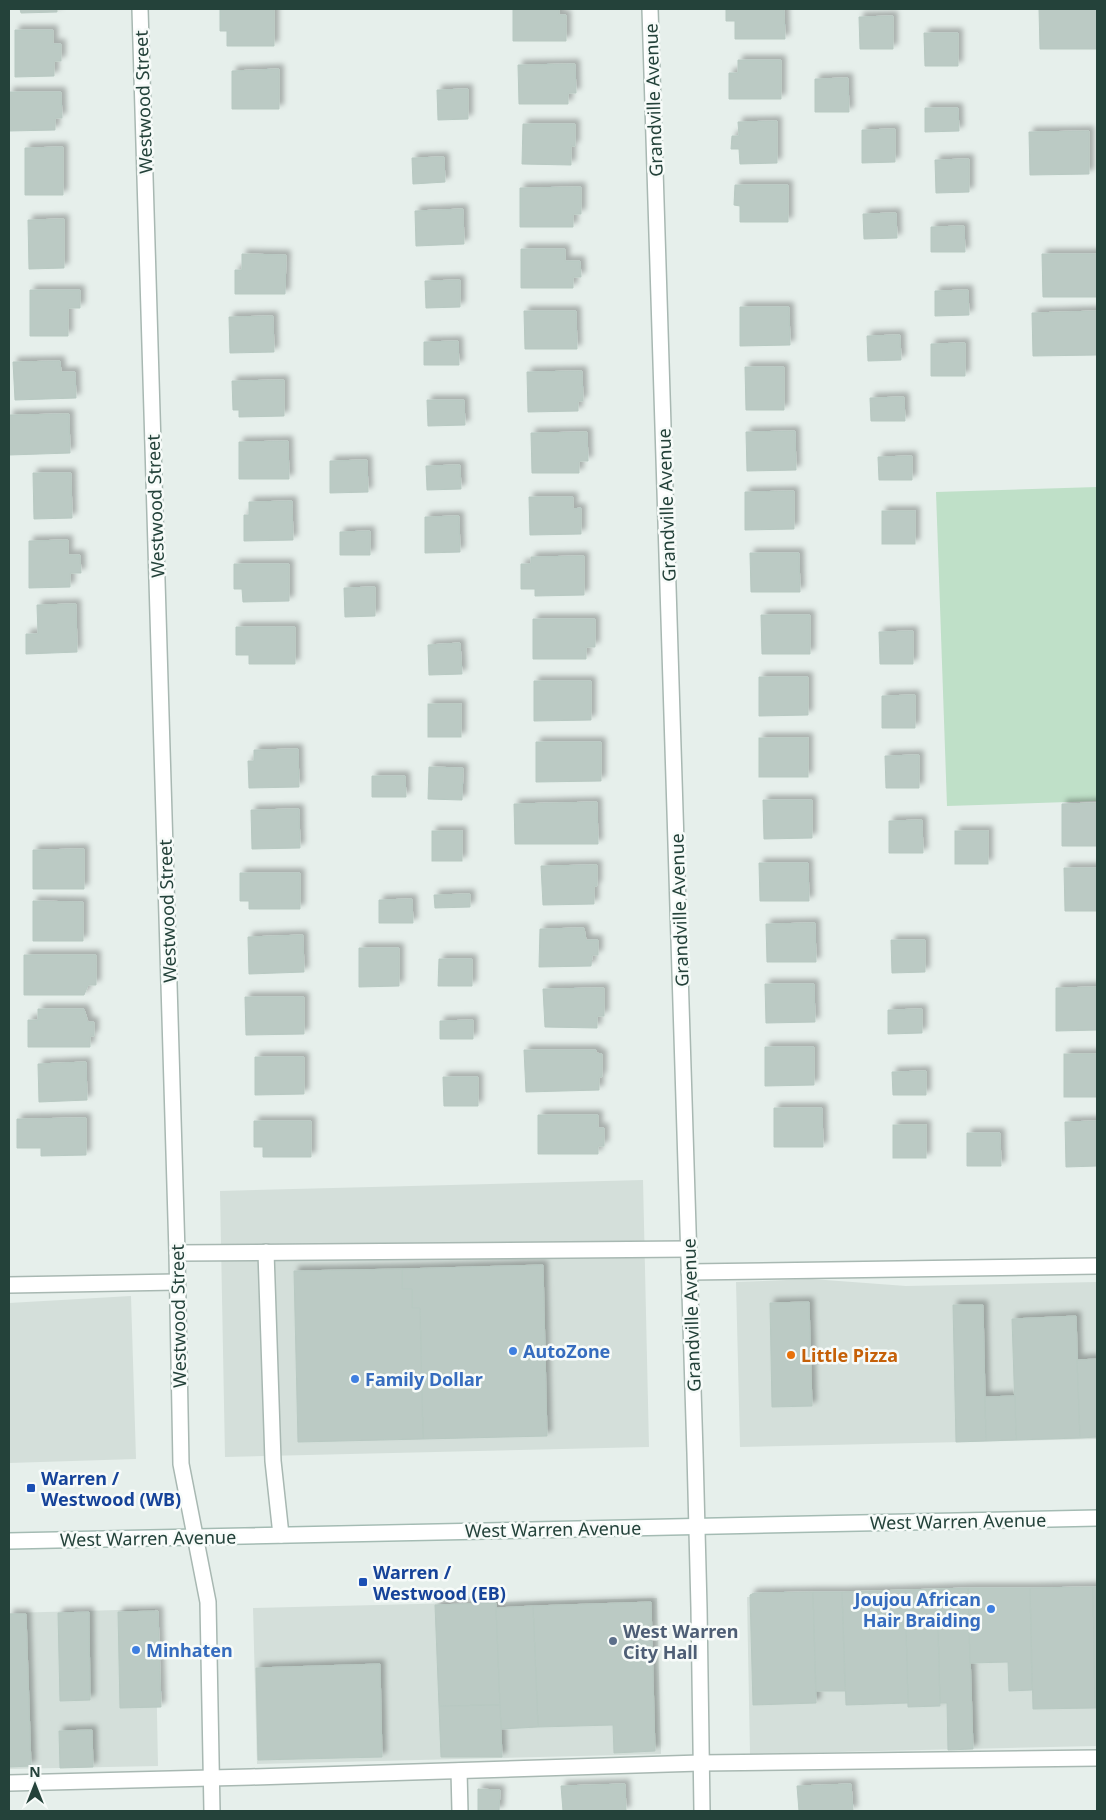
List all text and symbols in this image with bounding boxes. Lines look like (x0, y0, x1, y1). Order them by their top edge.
street label: Grandville Avenue (638, 23, 668, 177)
street label: Westwood Street (128, 29, 157, 174)
street label: Grandville Avenue (651, 428, 681, 582)
street label: Westwood Street (140, 433, 169, 578)
street label: Grandville Avenue (664, 833, 694, 987)
street label: Westwood Street (152, 838, 181, 983)
street label: Grandville Avenue (676, 1238, 706, 1392)
street label: Westwood Street (165, 1244, 191, 1388)
place label: AutoZone (523, 1339, 610, 1363)
place label: Little Pizza (801, 1343, 898, 1367)
marker: AutoZone (507, 1345, 519, 1357)
marker: Little Pizza (785, 1349, 797, 1361)
place label: Family Dollar (365, 1367, 483, 1391)
marker: Family Dollar (349, 1373, 361, 1385)
place label: Warren / Westwood (WB) (41, 1466, 181, 1511)
marker: Warren / Westwood (WB) (25, 1482, 37, 1494)
street label: West Warren Avenue (870, 1507, 1046, 1535)
street label: West Warren Avenue (465, 1515, 641, 1543)
street label: West Warren Avenue (60, 1524, 236, 1552)
place label: Warren / Westwood (EB) (373, 1560, 506, 1605)
marker: Warren / Westwood (EB) (357, 1576, 369, 1588)
place label: Joujou African Hair Braiding (852, 1587, 981, 1632)
marker: Joujou African Hair Braiding (985, 1603, 997, 1615)
place label: West Warren City Hall (623, 1619, 738, 1664)
marker: West Warren City Hall (607, 1635, 619, 1647)
place label: Minhaten (146, 1638, 233, 1662)
marker: Minhaten (130, 1644, 142, 1656)
north arrow (10, 1760, 60, 1810)
text: N (29, 1762, 41, 1781)

